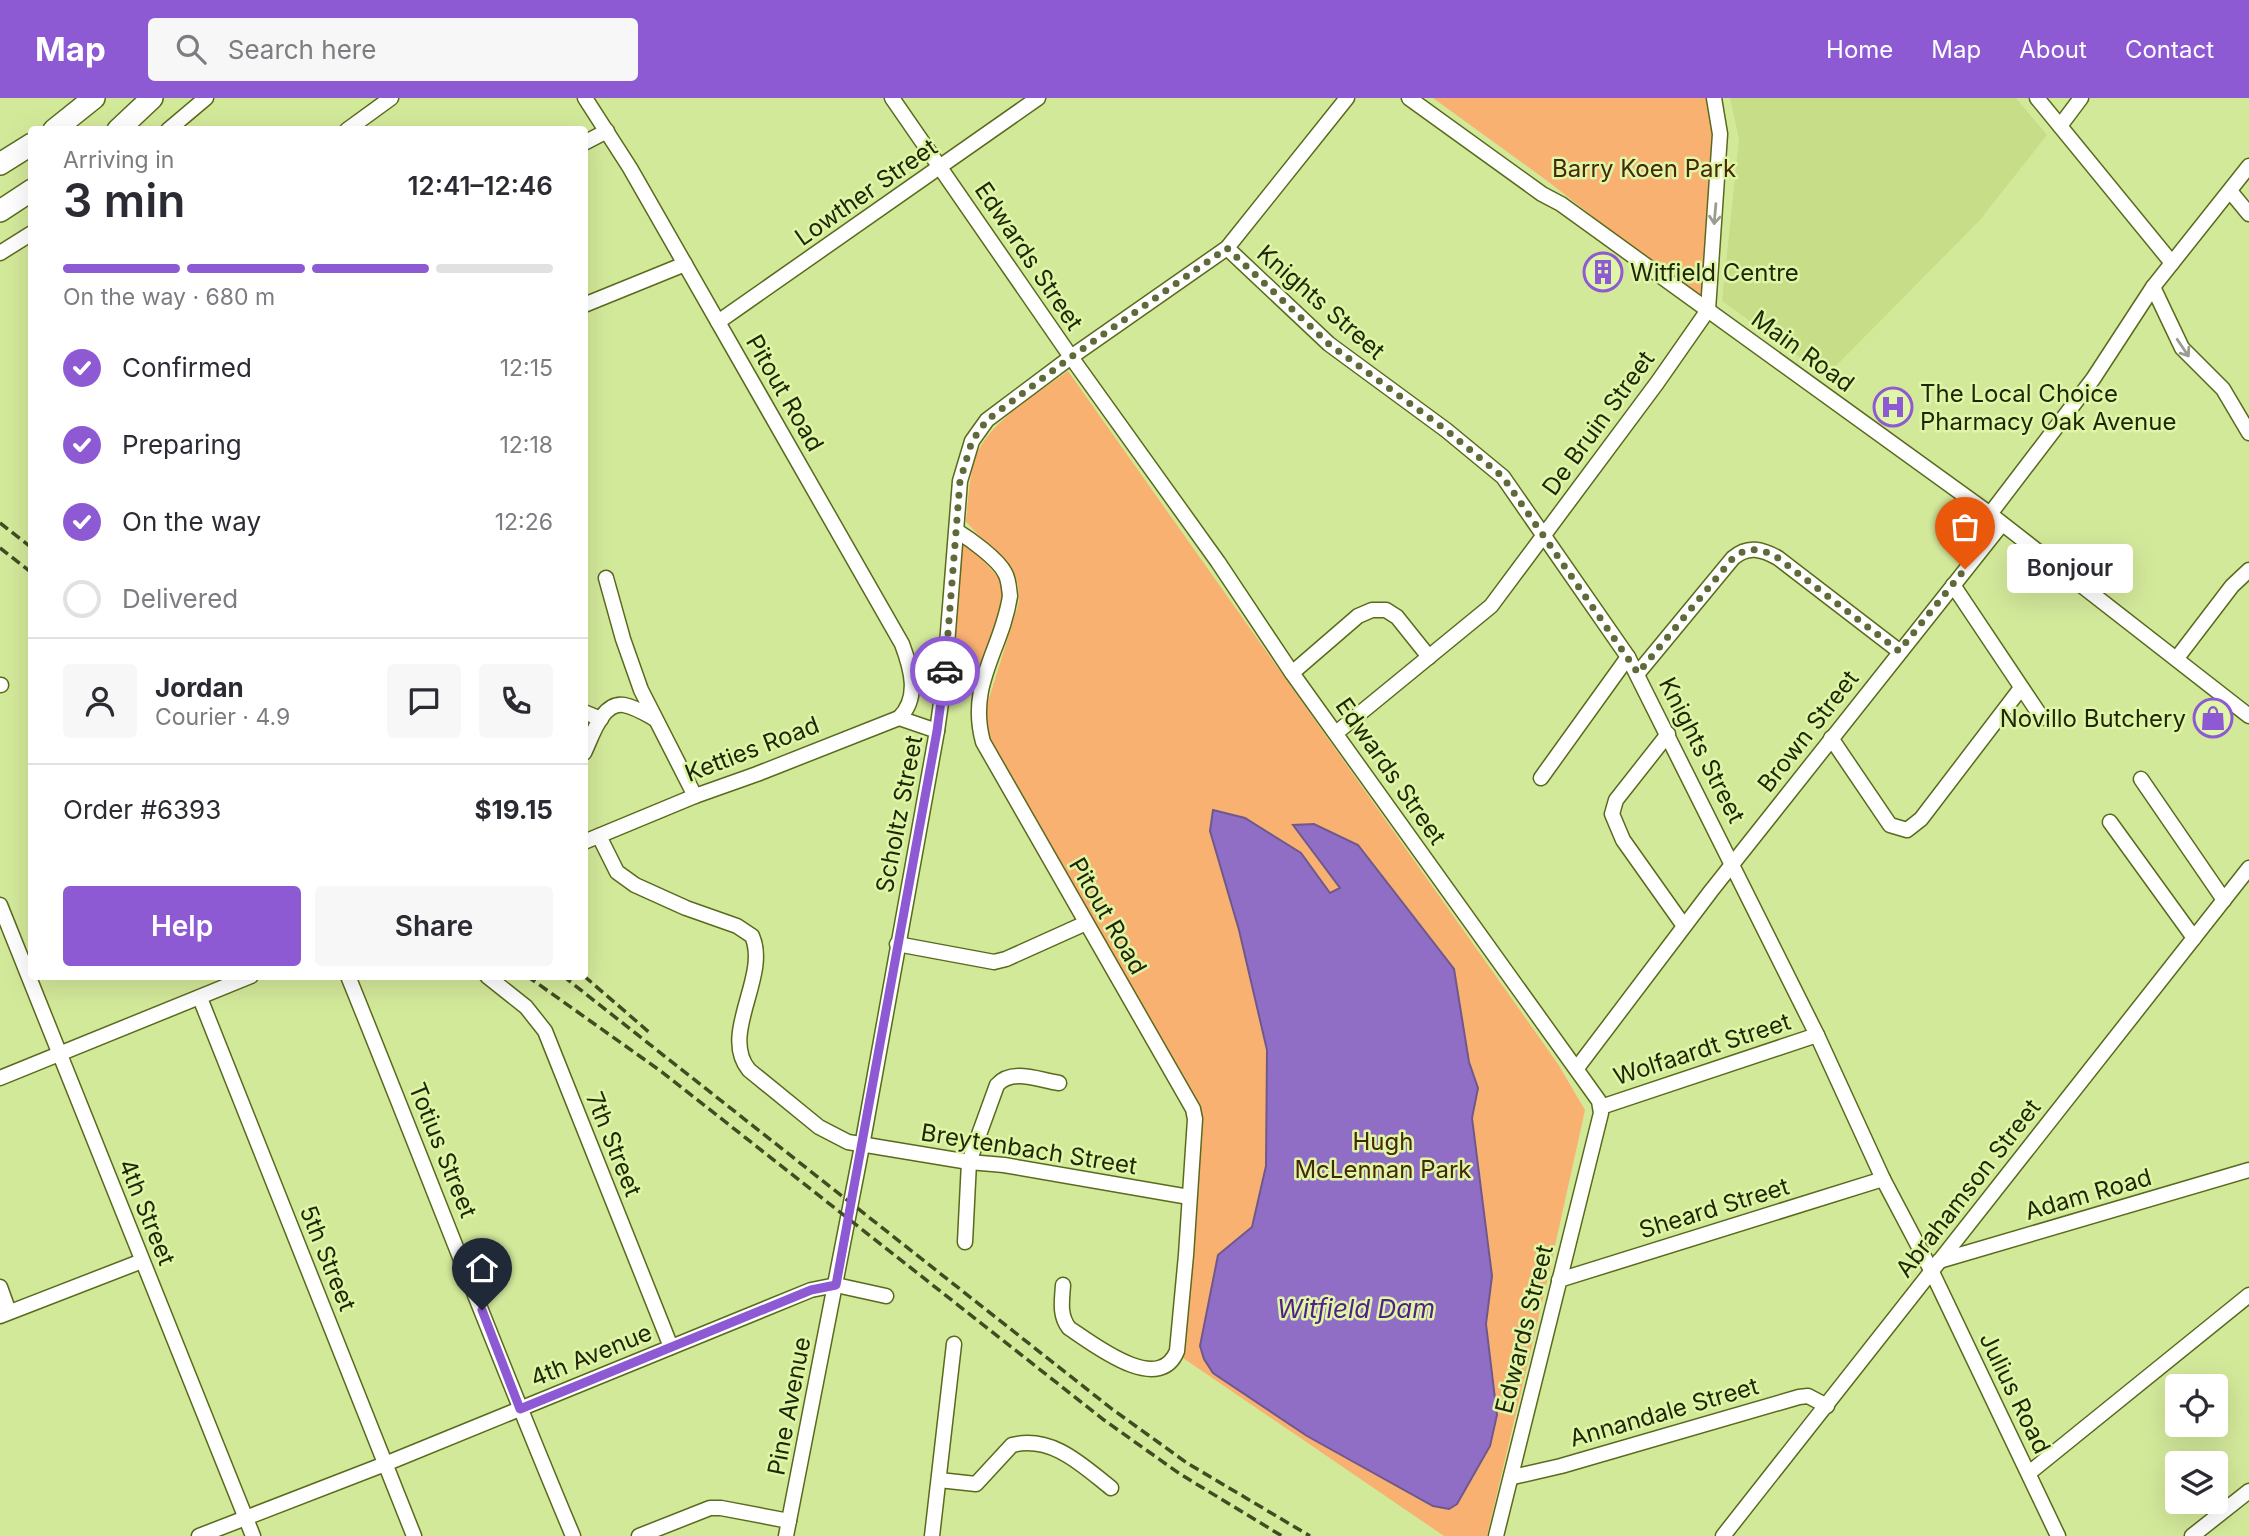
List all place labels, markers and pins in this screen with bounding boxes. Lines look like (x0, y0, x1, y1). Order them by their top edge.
building icon: Witfield Centre (1582, 251, 1624, 293)
place label: Witfield Centre (1630, 258, 1799, 287)
place label: The Local Choice Pharmacy Oak Avenue (1920, 379, 2176, 436)
hospital icon: The Local Choice Pharmacy Oak Avenue (1872, 386, 1914, 428)
pin (1935, 497, 1995, 569)
callout: Bonjour (2007, 545, 2133, 594)
shop icon: Novillo Butchery (2192, 697, 2234, 739)
place label: Novillo Butchery (2000, 704, 2186, 733)
pin (452, 1238, 512, 1310)

